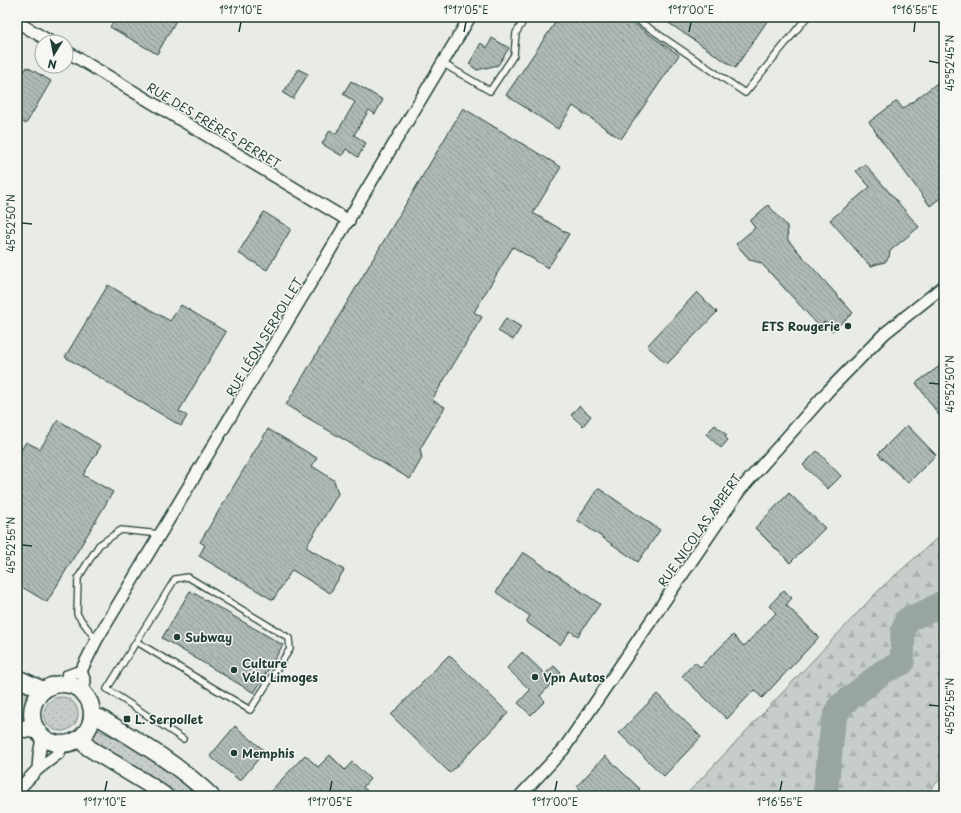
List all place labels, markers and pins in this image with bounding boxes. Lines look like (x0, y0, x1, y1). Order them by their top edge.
place label: ETS Rougerie (761, 317, 840, 335)
marker: ETS Rougerie (843, 321, 853, 331)
place label: Subway (185, 628, 232, 646)
marker: Subway (172, 632, 182, 642)
place label: Culture Vélo Limoges (242, 654, 318, 686)
marker: Culture Vélo Limoges (229, 665, 239, 675)
place label: Vpn Autos (543, 668, 605, 686)
marker: Vpn Autos (530, 672, 540, 682)
place label: L. Serpollet (135, 710, 204, 728)
marker: L. Serpollet (122, 714, 132, 724)
place label: Memphis (242, 744, 295, 762)
marker: Memphis (229, 748, 239, 758)

